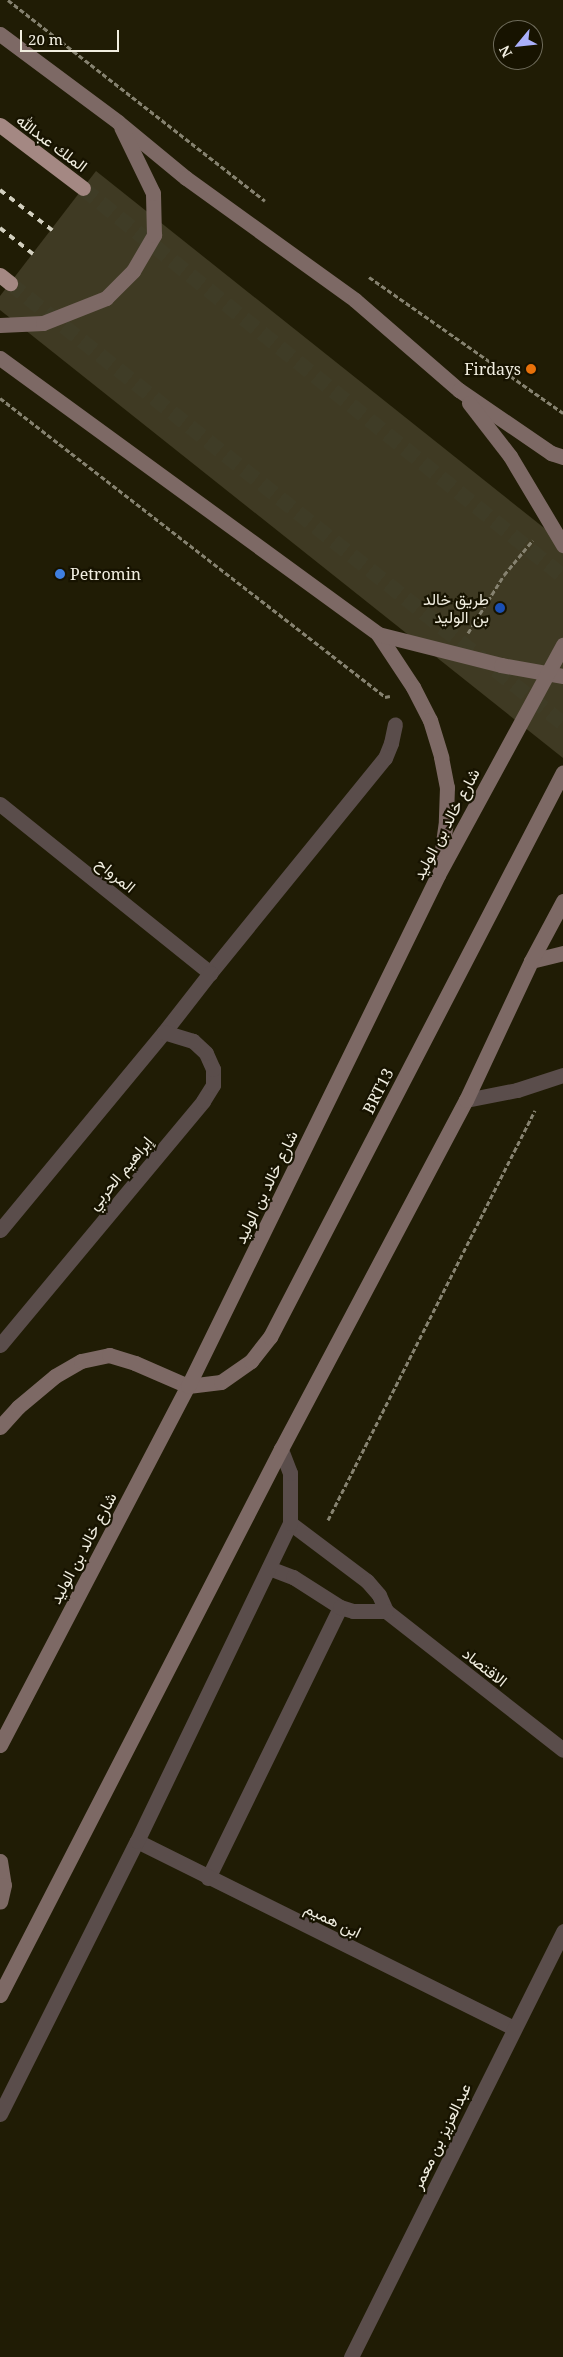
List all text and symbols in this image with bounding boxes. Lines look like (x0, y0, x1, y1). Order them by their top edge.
scale bar (22, 20, 121, 52)
north arrow (493, 20, 543, 70)
text: 20 m (28, 29, 63, 49)
text: N (494, 42, 516, 61)
street label: الملك عبدالله (13, 110, 91, 176)
place label: Firdays (464, 359, 521, 379)
marker: Firdays (525, 363, 537, 375)
place label: Petromin (70, 564, 141, 584)
marker: Petromin (54, 568, 66, 580)
place label: طريق خالد بن الوليد (423, 589, 489, 627)
marker: طريق خالد بن الوليد (493, 601, 507, 615)
street label: شارع خالد بن الوليد (409, 765, 483, 883)
street label: المرواح (92, 853, 140, 897)
street label: BRT13 (358, 1065, 398, 1117)
street label: شارع خالد بن الوليد (230, 1127, 302, 1247)
street label: إبراهيم الحربي (84, 1132, 156, 1214)
street label: شارع خالد بن الوليد (46, 1489, 120, 1607)
street label: الاقتصاد (459, 1644, 511, 1690)
street label: ابن هميم (302, 1898, 364, 1942)
street label: عبدالعزيز بن معمر (407, 2080, 475, 2192)

